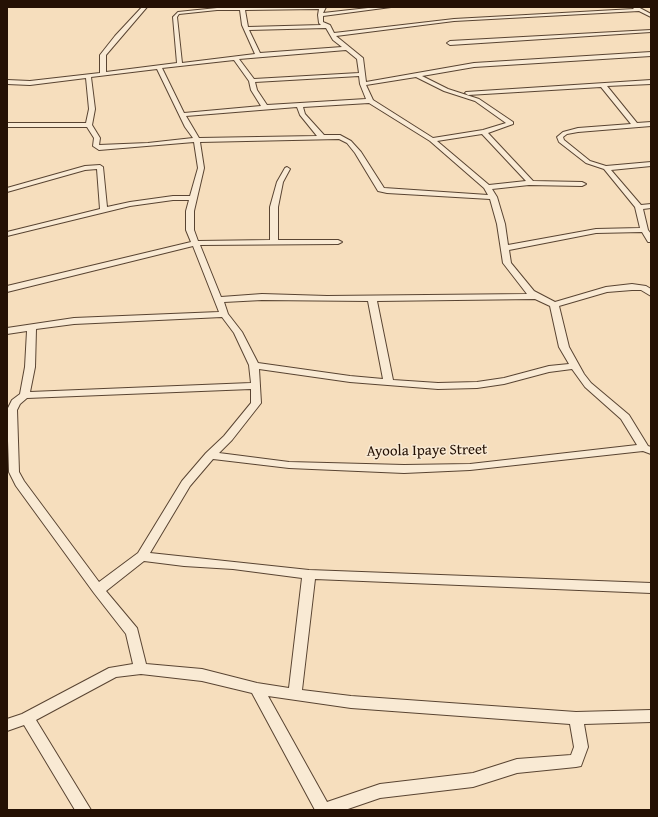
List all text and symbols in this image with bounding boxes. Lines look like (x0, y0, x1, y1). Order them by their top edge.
street label: Ayoola Ipaye Street (367, 441, 487, 461)

